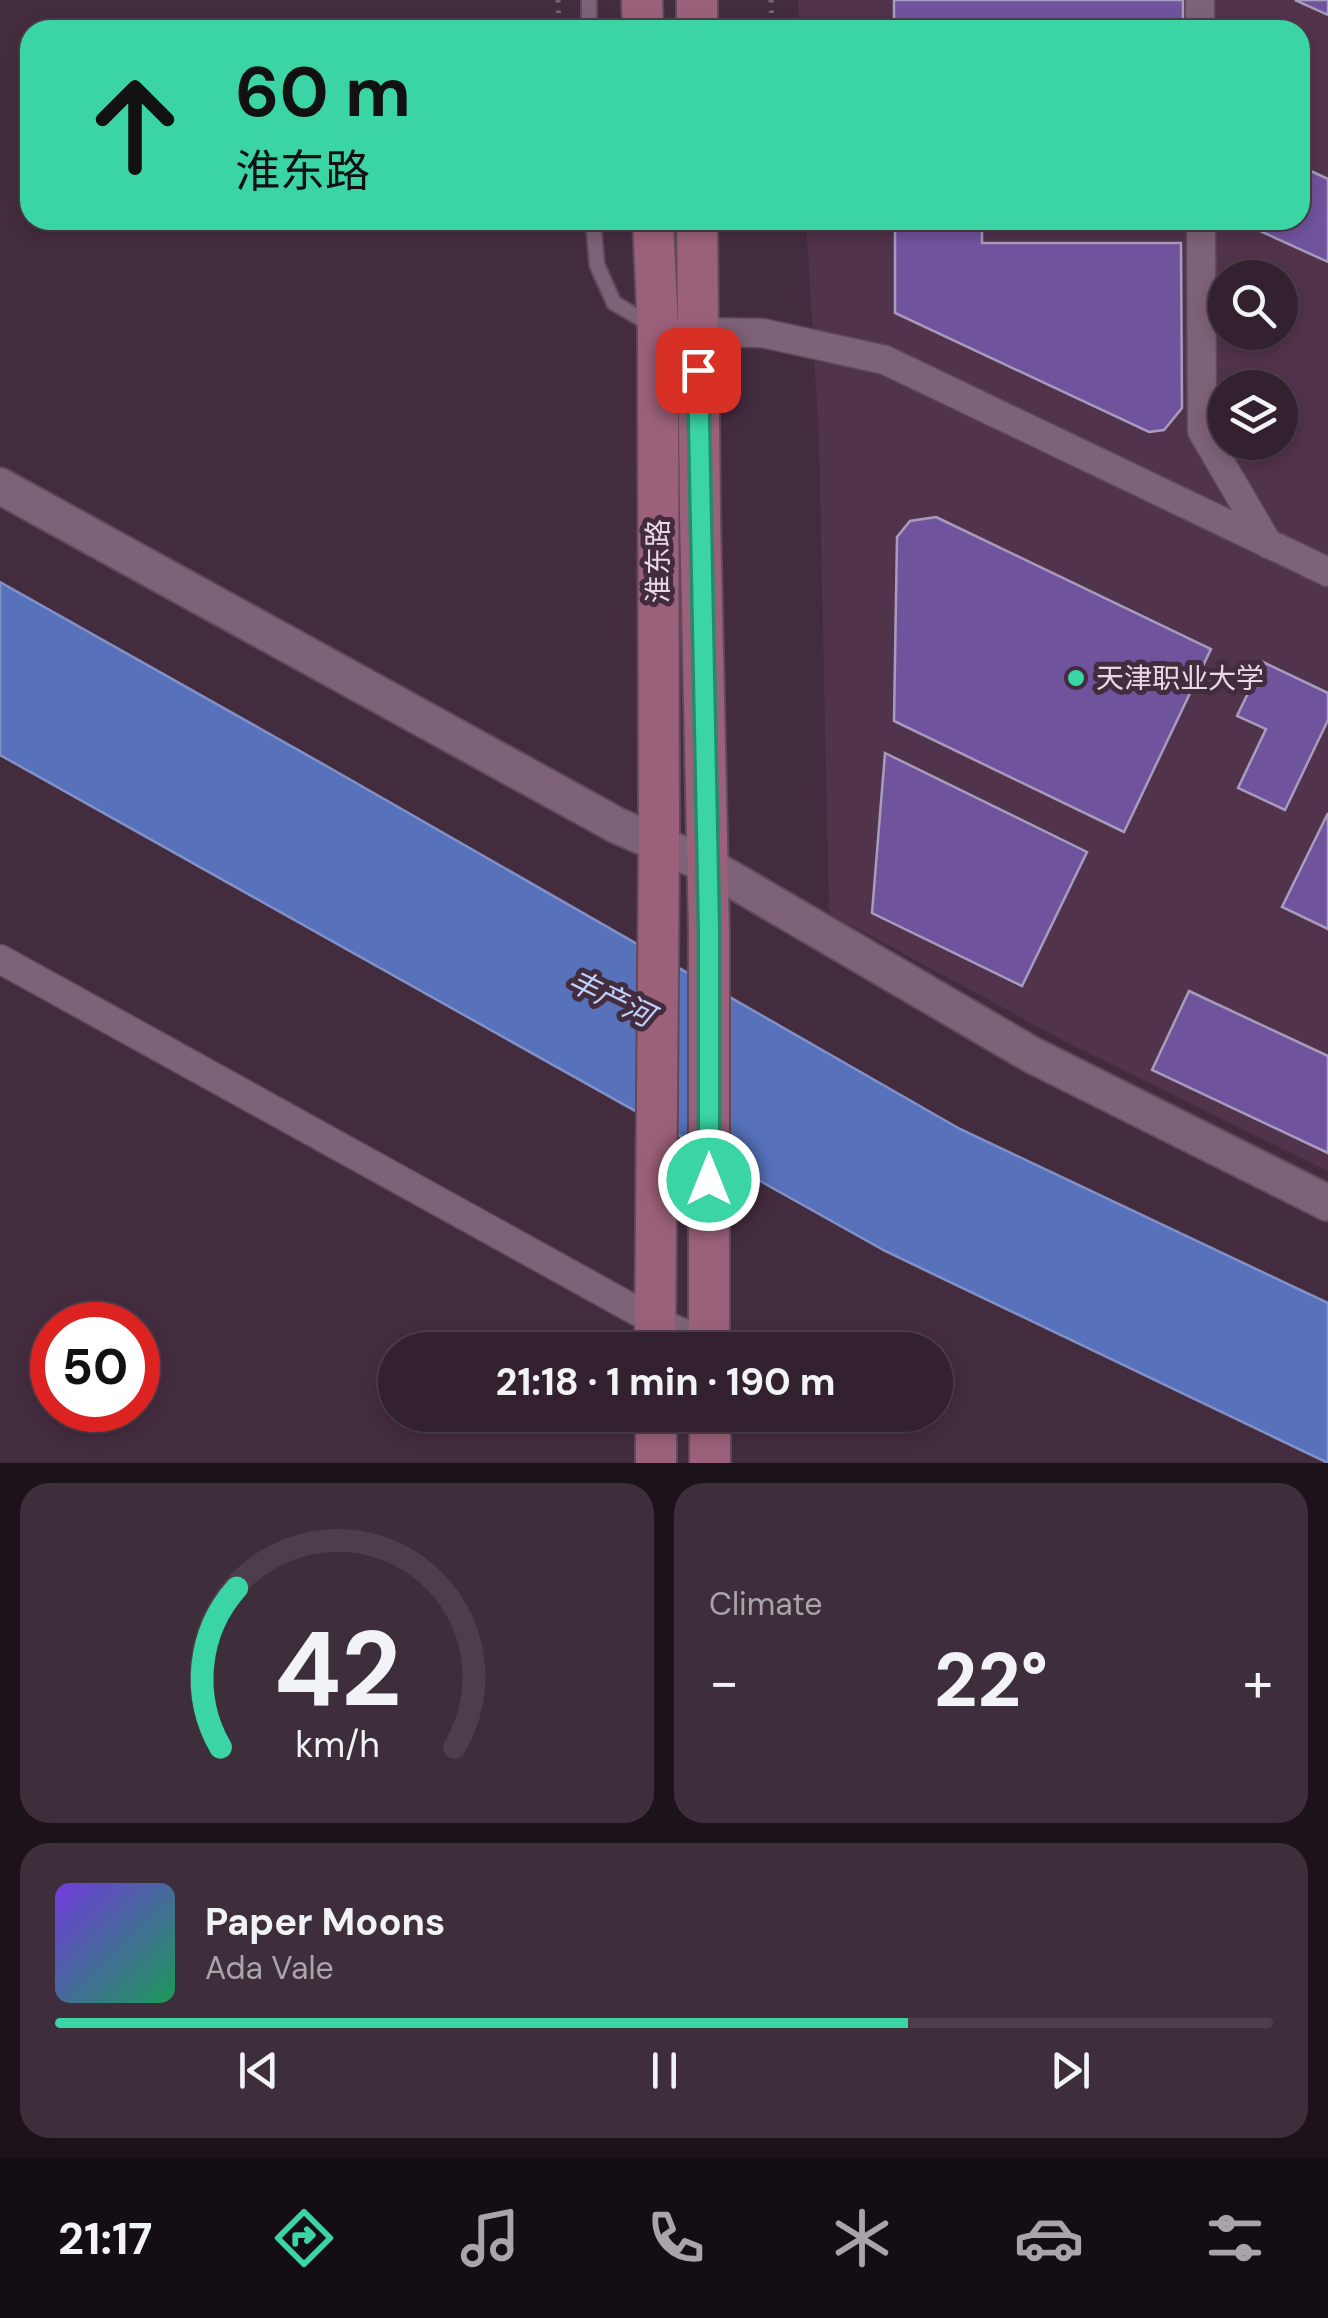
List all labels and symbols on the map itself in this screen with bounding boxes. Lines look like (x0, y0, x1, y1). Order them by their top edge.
pin (656, 328, 741, 413)
street label: 淮东路 (640, 519, 677, 603)
place label: 天津职业大学 (1096, 660, 1264, 697)
marker: 天津职业大学 (1065, 667, 1087, 689)
water label: 丰产河 (562, 961, 664, 1037)
position arrow (657, 1128, 761, 1232)
speed limit sign: 50 (30, 1302, 160, 1432)

